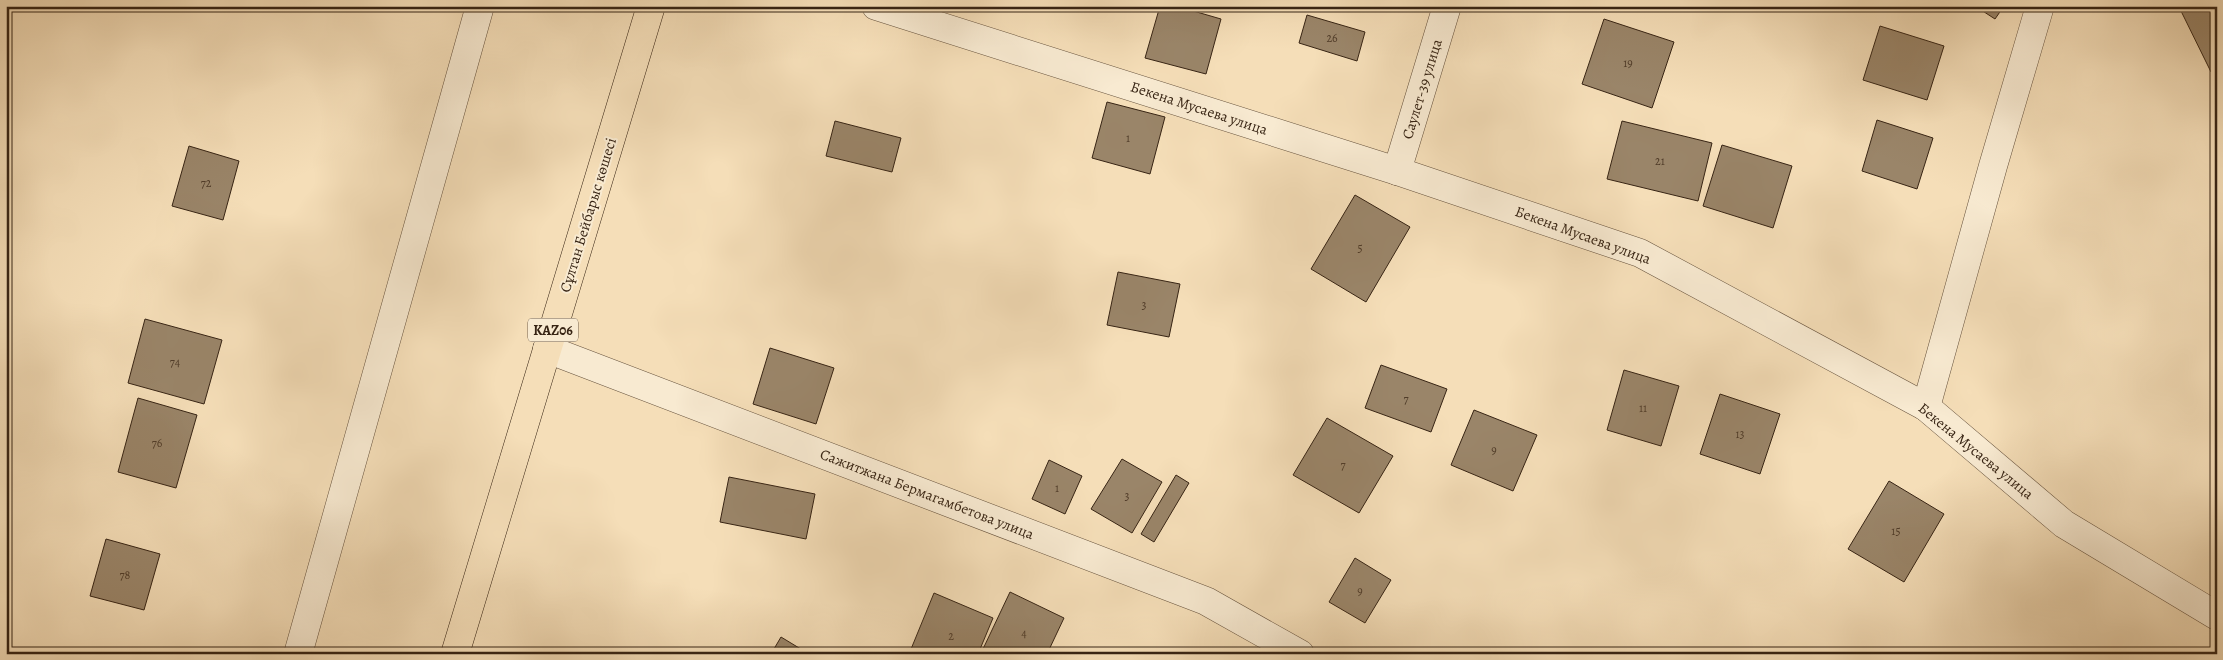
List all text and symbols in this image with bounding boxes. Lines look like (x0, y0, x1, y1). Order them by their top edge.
house number: 26 (1326, 30, 1338, 46)
street label: Саулет-39 улица (1397, 36, 1447, 142)
house number: 19 (1623, 55, 1633, 71)
street label: Бекена Мусаева улица (1128, 76, 1270, 140)
house number: 1 (1126, 130, 1130, 146)
street label: Сұлтан Бейбарыс көшесі (555, 135, 621, 295)
house number: 21 (1655, 153, 1665, 169)
house number: 72 (201, 175, 212, 191)
street label: Бекена Мусаева улица (1512, 201, 1654, 269)
house number: 5 (1357, 240, 1363, 256)
house number: 3 (1142, 297, 1147, 313)
road number: KAZ06 (528, 318, 578, 342)
house number: 74 (170, 354, 181, 370)
house number: 7 (1403, 391, 1409, 407)
street label: Бекена Мусаева улица (1914, 398, 2038, 504)
house number: 11 (1639, 400, 1647, 416)
house number: 13 (1735, 426, 1745, 442)
house number: 76 (152, 435, 163, 451)
house number: 9 (1491, 442, 1497, 458)
street label: Сажитжана Бермагамбетова улица (817, 444, 1037, 544)
house number: 7 (1340, 457, 1346, 473)
house number: 1 (1055, 480, 1059, 496)
house number: 3 (1125, 488, 1130, 504)
house number: 15 (1891, 523, 1901, 539)
house number: 78 (120, 567, 131, 583)
house number: 9 (1357, 583, 1363, 599)
house number: 4 (1021, 625, 1027, 641)
house number: 2 (948, 628, 954, 644)

